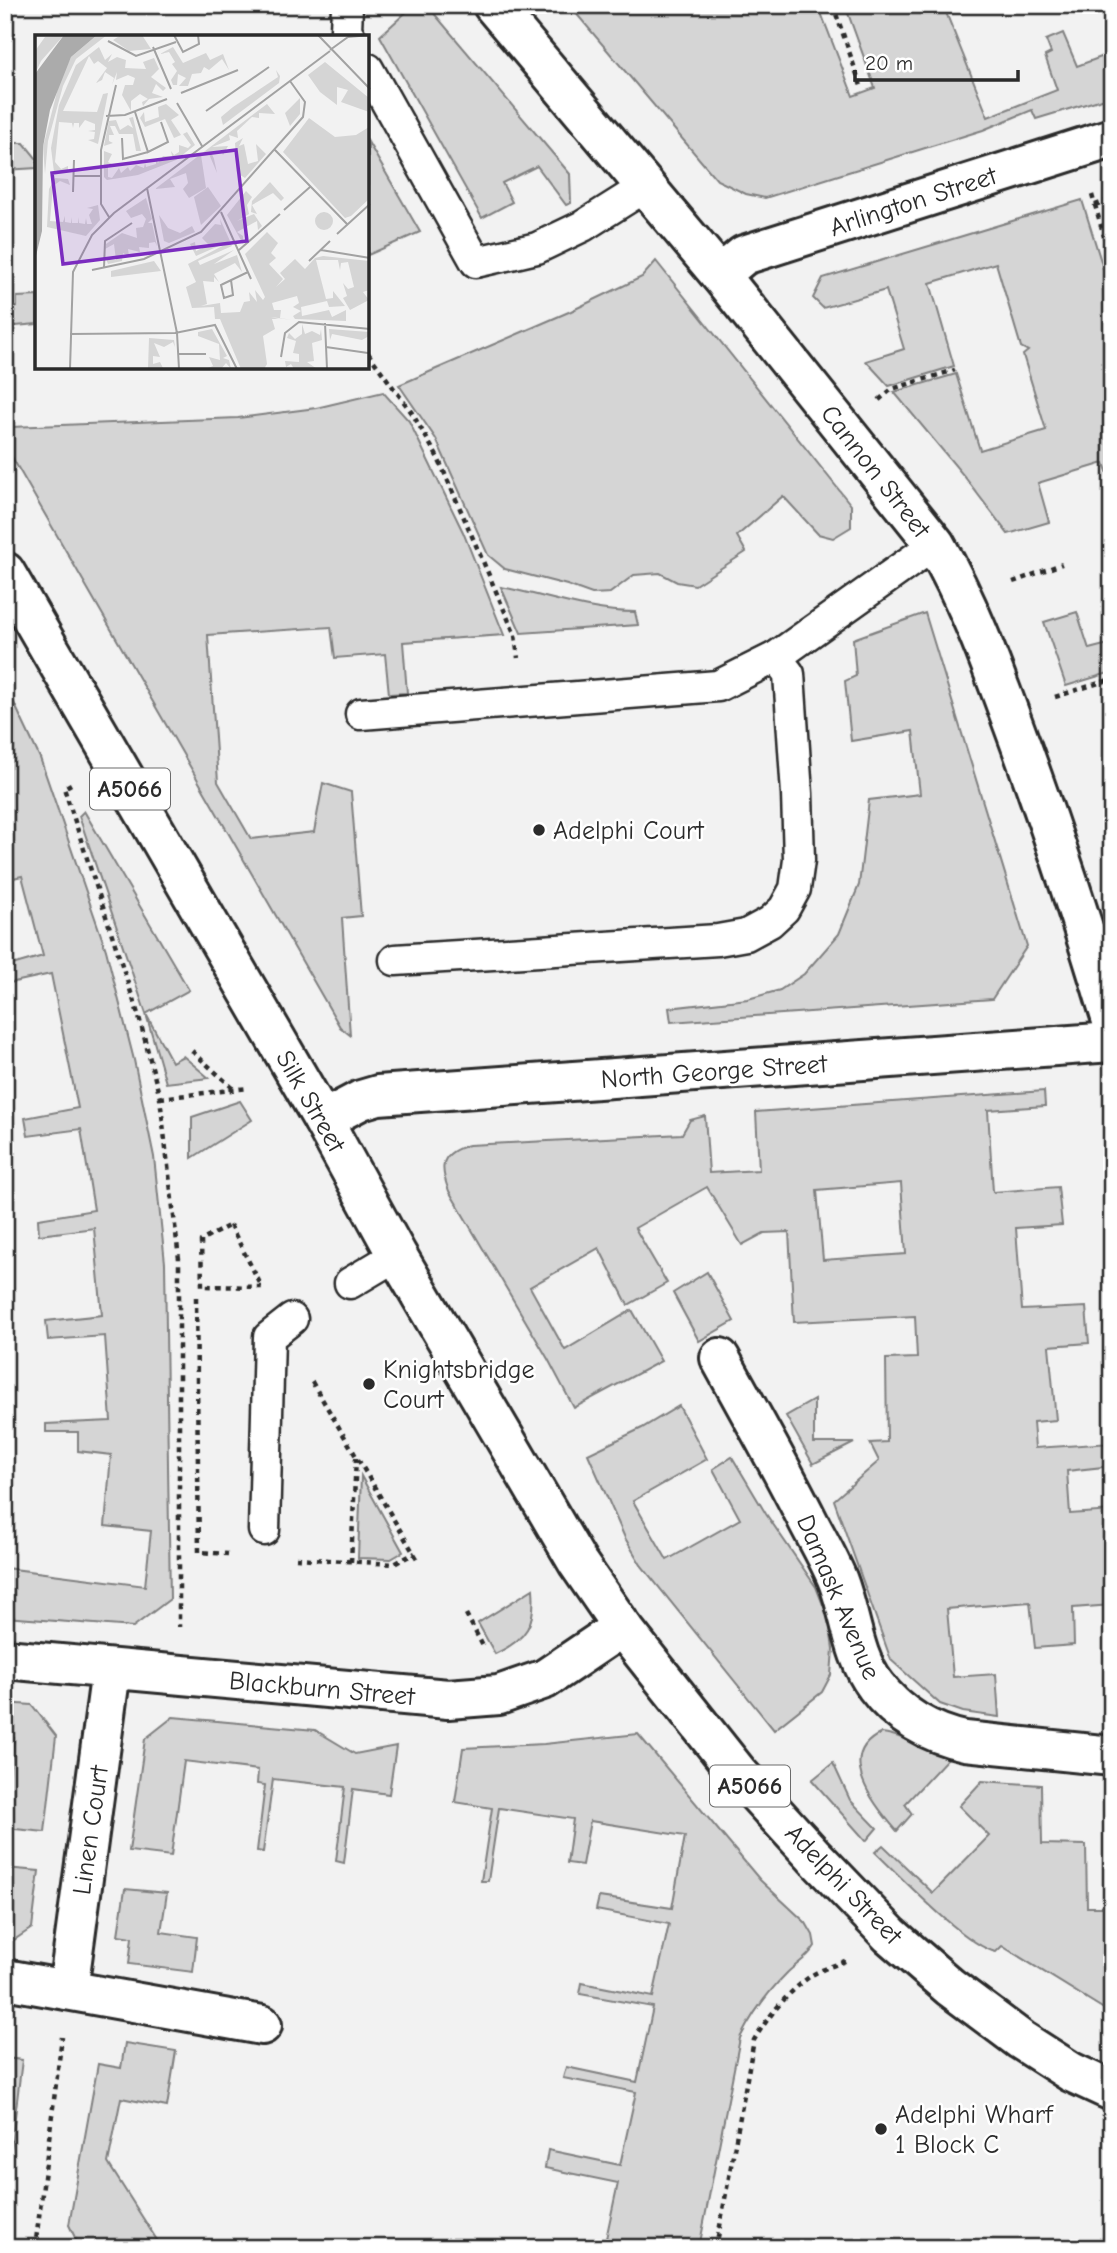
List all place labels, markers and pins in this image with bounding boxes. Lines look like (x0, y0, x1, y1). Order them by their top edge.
place label: Adelphi Court (553, 816, 705, 846)
marker: Adelphi Court (531, 822, 547, 838)
place label: Knightsbridge Court (383, 1355, 535, 1415)
marker: Knightsbridge Court (361, 1376, 377, 1392)
place label: Adelphi Wharf 1 Block C (895, 2100, 1054, 2160)
marker: Adelphi Wharf 1 Block C (873, 2121, 889, 2137)

